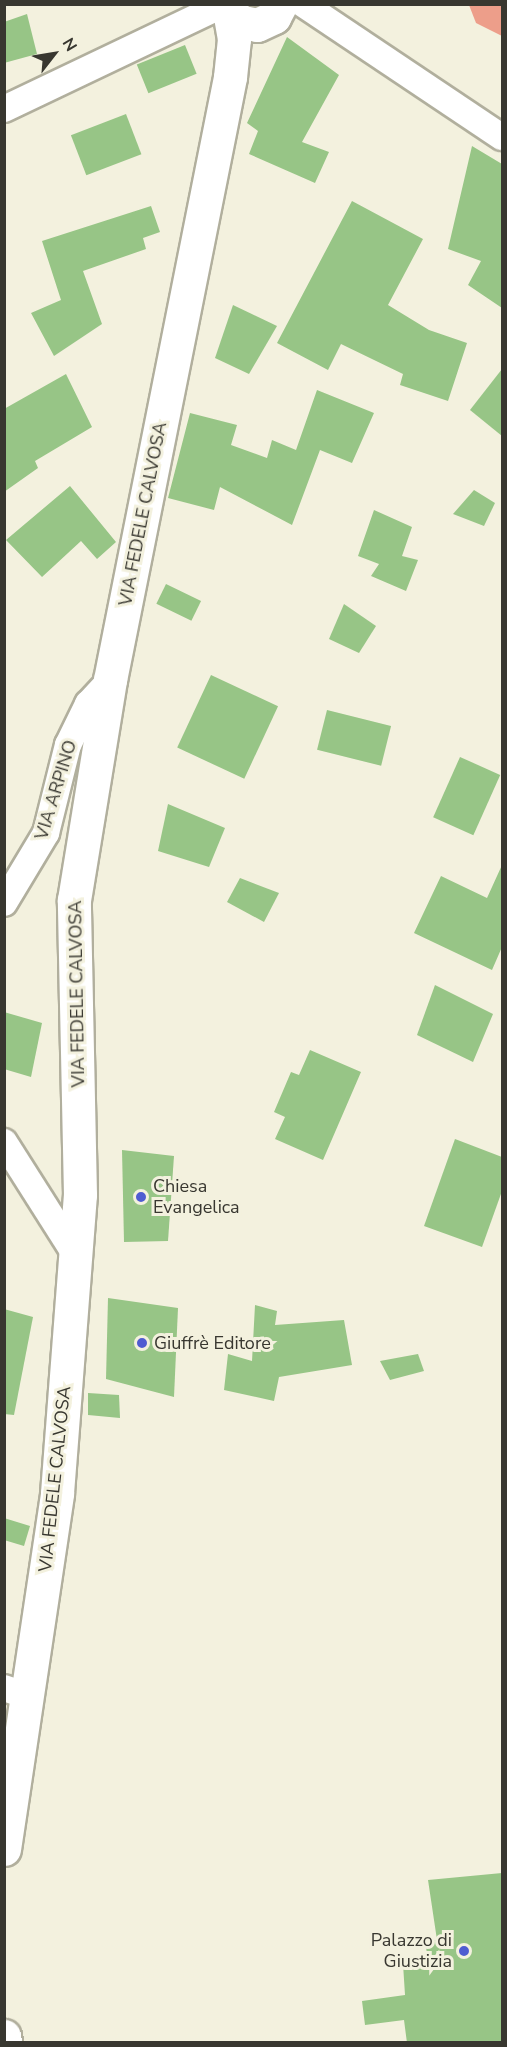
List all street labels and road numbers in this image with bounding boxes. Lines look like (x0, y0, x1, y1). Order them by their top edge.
street label: VIA FEDELE CALVOSA (115, 420, 171, 608)
street label: VIA ARPINO (31, 738, 81, 842)
street label: VIA FEDELE CALVOSA (65, 900, 89, 1088)
street label: VIA FEDELE CALVOSA (34, 1385, 76, 1573)

